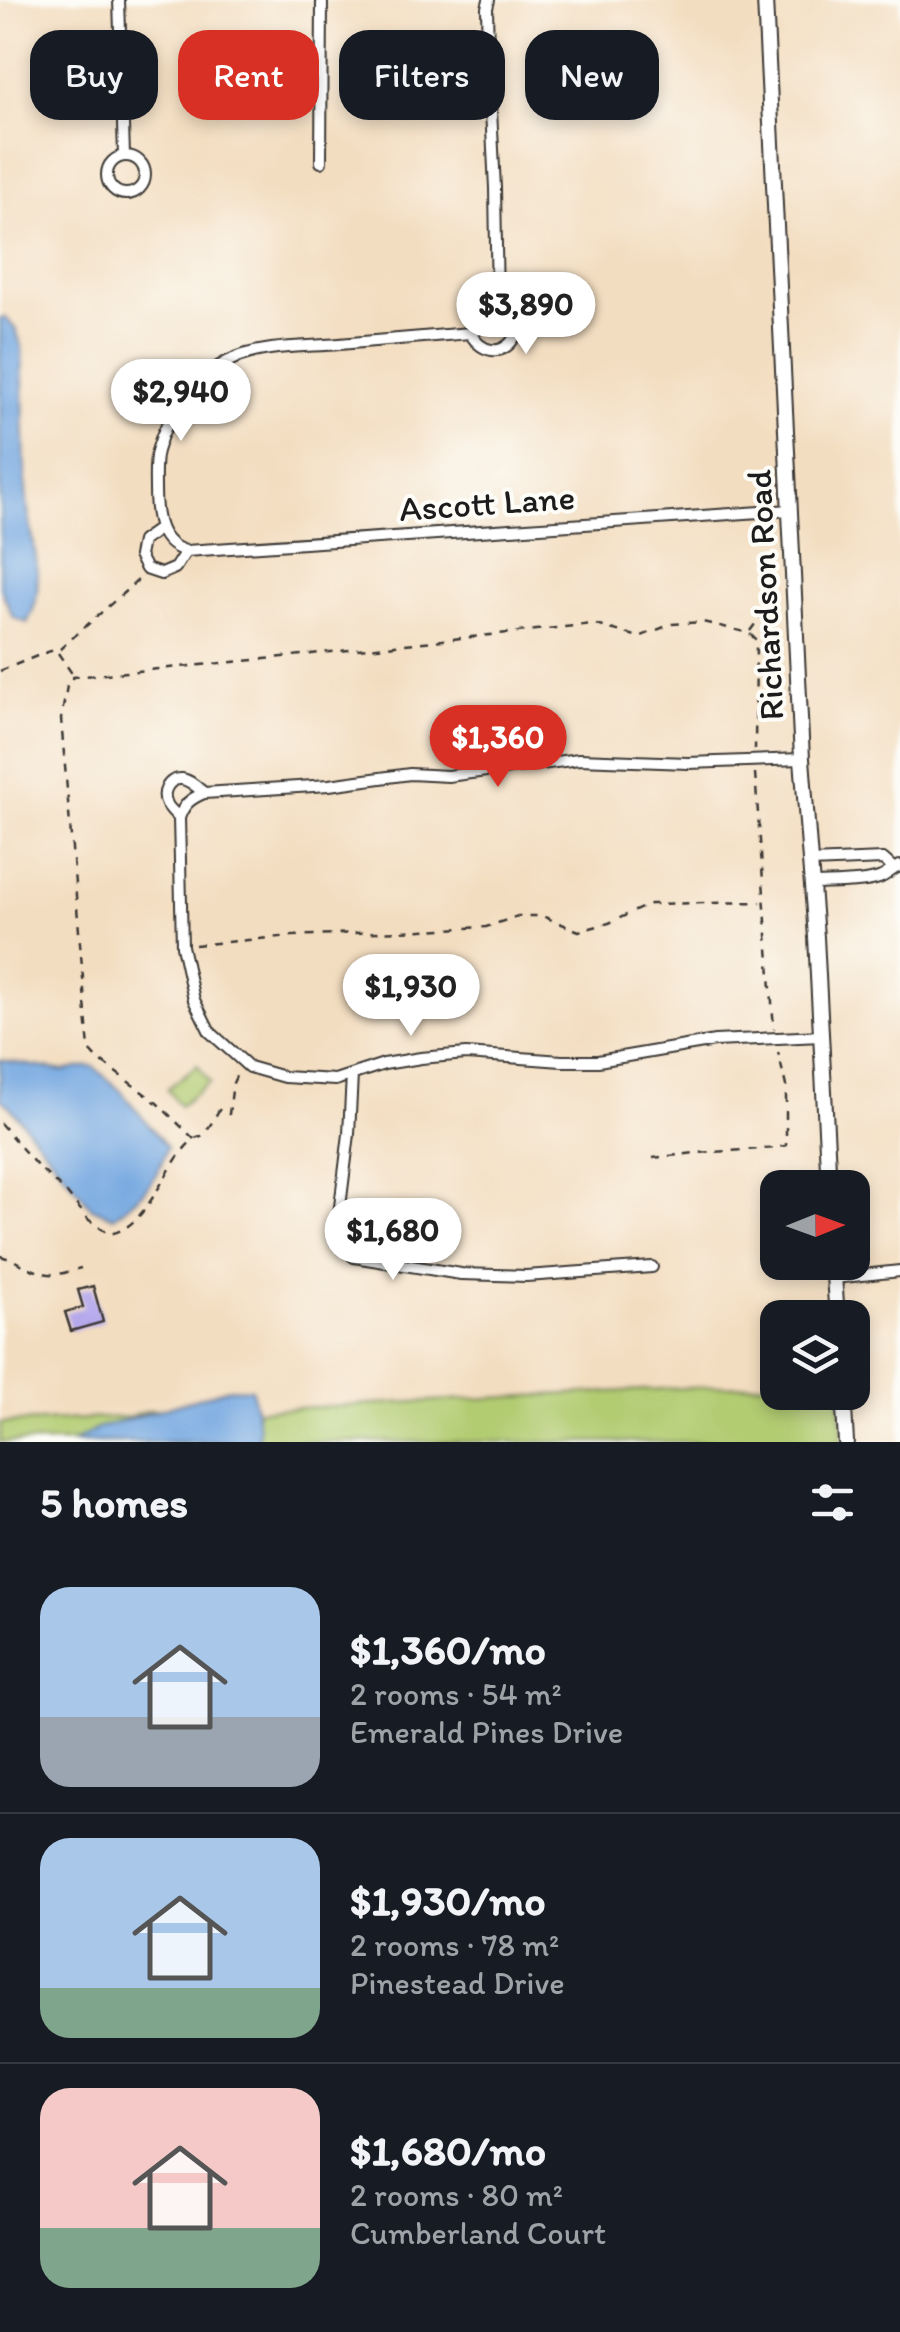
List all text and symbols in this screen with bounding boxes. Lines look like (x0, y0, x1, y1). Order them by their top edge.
chip: Buy (30, 30, 158, 120)
chip: Rent (178, 30, 319, 120)
chip: Filters (339, 30, 505, 120)
chip: New (525, 30, 659, 120)
pin: $3,890 (445, 272, 607, 357)
text: $3,890 (478, 285, 574, 323)
pin: $2,940 (100, 359, 262, 444)
text: $2,940 (133, 372, 229, 410)
street label: Richardson Road (737, 468, 793, 722)
street label: Ascott Lane (398, 476, 576, 530)
pin: $1,360 (417, 705, 579, 790)
text: $1,360 (452, 718, 544, 756)
pin: $1,930 (330, 954, 492, 1039)
text: $1,930 (365, 967, 457, 1005)
north arrow (760, 1170, 870, 1280)
map controls (760, 1170, 870, 1410)
pin: $1,680 (312, 1198, 474, 1283)
text: $1,680 (347, 1211, 439, 1249)
button: layers (760, 1300, 870, 1410)
icon: filters (805, 1475, 860, 1530)
text: 5 homes (40, 1477, 188, 1528)
text: $1,360/mo (350, 1624, 546, 1675)
icon: home (120, 1627, 240, 1747)
text: 2 rooms · 54 m² (350, 1675, 562, 1713)
text: Emerald Pines Drive (350, 1713, 623, 1751)
text: $1,930/mo (350, 1875, 546, 1926)
icon: home (120, 1878, 240, 1998)
text: 2 rooms · 78 m² (350, 1926, 559, 1964)
text: Pinestead Drive (350, 1964, 565, 2002)
text: $1,680/mo (350, 2125, 546, 2176)
icon: home (120, 2128, 240, 2248)
text: 2 rooms · 80 m² (350, 2176, 563, 2214)
text: Cumberland Court (350, 2214, 606, 2252)

